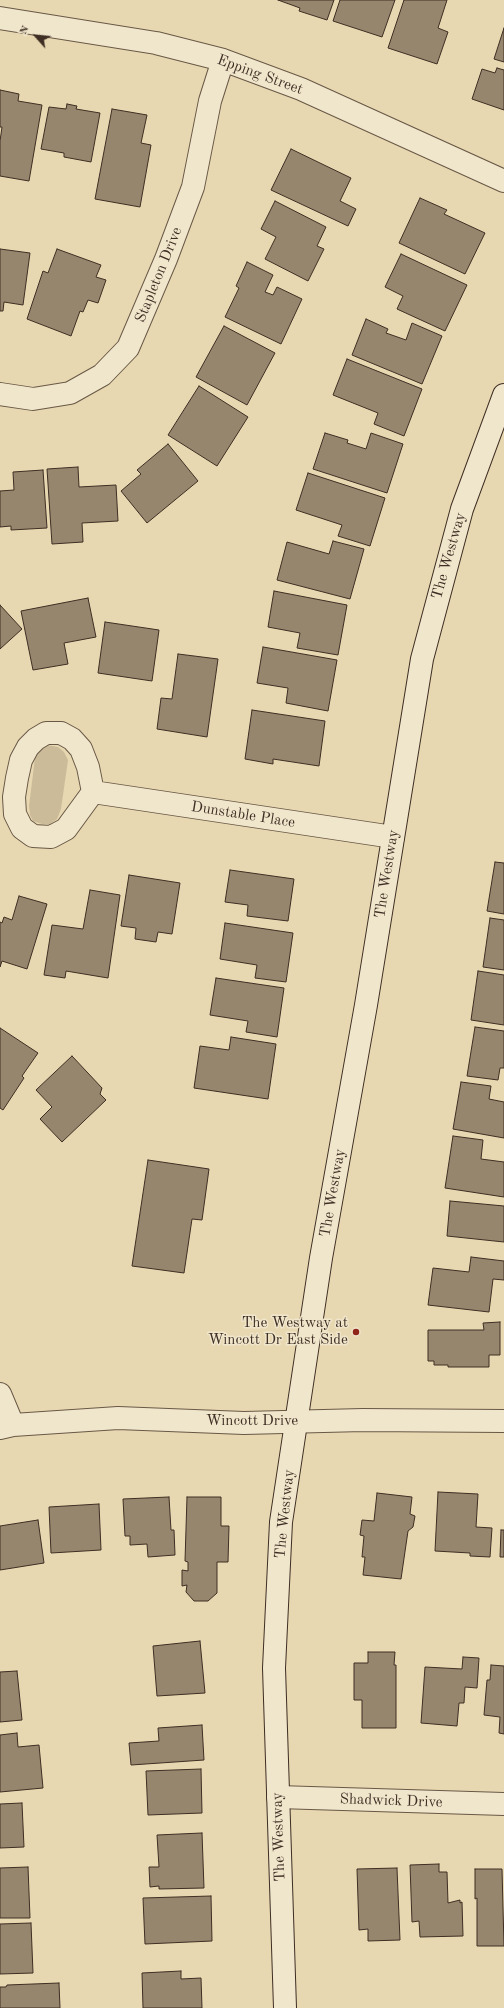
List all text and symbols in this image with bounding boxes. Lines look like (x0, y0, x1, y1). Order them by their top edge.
north arrow (16, 16, 56, 56)
text: N (18, 24, 32, 37)
street label: Epping Street (215, 51, 305, 99)
street label: Stapleton Drive (132, 224, 186, 326)
street label: The Westway (428, 511, 470, 601)
street label: Dunstable Place (190, 798, 296, 832)
street label: The Westway (371, 828, 403, 920)
street label: The Westway (316, 1147, 350, 1239)
place label: The Westway at Wincott Dr East Side (208, 1314, 348, 1349)
marker: The Westway at Wincott Dr East Side (351, 1327, 361, 1337)
street label: Wincott Drive (206, 1412, 298, 1430)
street label: The Westway (271, 1469, 299, 1559)
street label: Shadwick Drive (339, 1790, 443, 1812)
street label: The Westway (268, 1792, 290, 1882)

